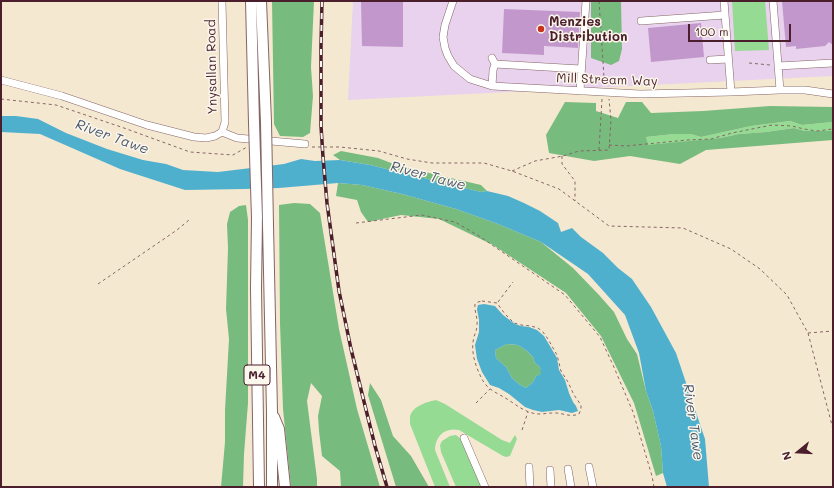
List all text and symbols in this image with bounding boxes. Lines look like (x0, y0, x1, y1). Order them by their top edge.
place label: Menzies Distribution (549, 14, 627, 45)
scale bar (690, 16, 793, 42)
street label: Ynysallan Road (203, 19, 221, 115)
text: 100 m (695, 23, 729, 39)
marker: Menzies Distribution (536, 24, 546, 34)
street label: Mill Stream Way (556, 70, 658, 90)
water label: River Tawe (73, 116, 151, 158)
water label: River Tawe (389, 158, 467, 194)
road number: M4 (244, 365, 270, 385)
water label: River Tawe (679, 383, 707, 461)
north arrow (778, 432, 818, 472)
text: N (778, 450, 795, 462)

